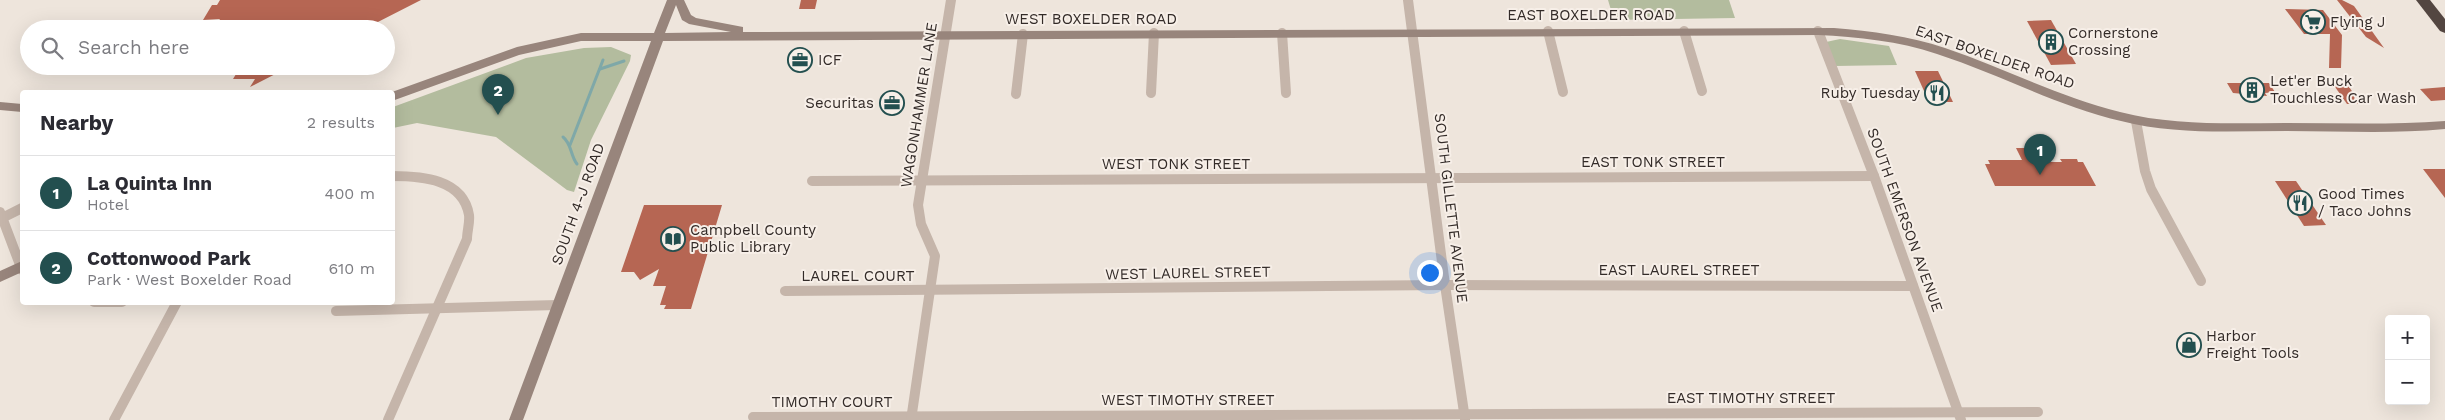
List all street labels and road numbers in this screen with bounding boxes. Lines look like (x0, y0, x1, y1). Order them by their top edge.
street label: EAST BOXELDER ROAD (1507, 6, 1675, 24)
street label: WEST BOXELDER ROAD (1005, 10, 1177, 28)
street label: WAGONHAMMER LANE (897, 21, 941, 189)
street label: EAST BOXELDER ROAD (1913, 21, 2077, 93)
street label: SOUTH GILLETTE AVENUE (1430, 112, 1472, 304)
street label: SOUTH EMERSON AVENUE (1863, 126, 1947, 314)
street label: SOUTH 4-J ROAD (548, 141, 608, 267)
street label: EAST TONK STREET (1581, 153, 1725, 171)
street label: WEST TONK STREET (1102, 155, 1250, 173)
street label: EAST LAUREL STREET (1598, 261, 1760, 279)
street label: WEST LAUREL STREET (1105, 263, 1271, 283)
street label: LAUREL COURT (801, 267, 915, 285)
street label: EAST TIMOTHY STREET (1667, 389, 1835, 407)
street label: WEST TIMOTHY STREET (1101, 391, 1275, 409)
street label: TIMOTHY COURT (771, 393, 893, 411)

